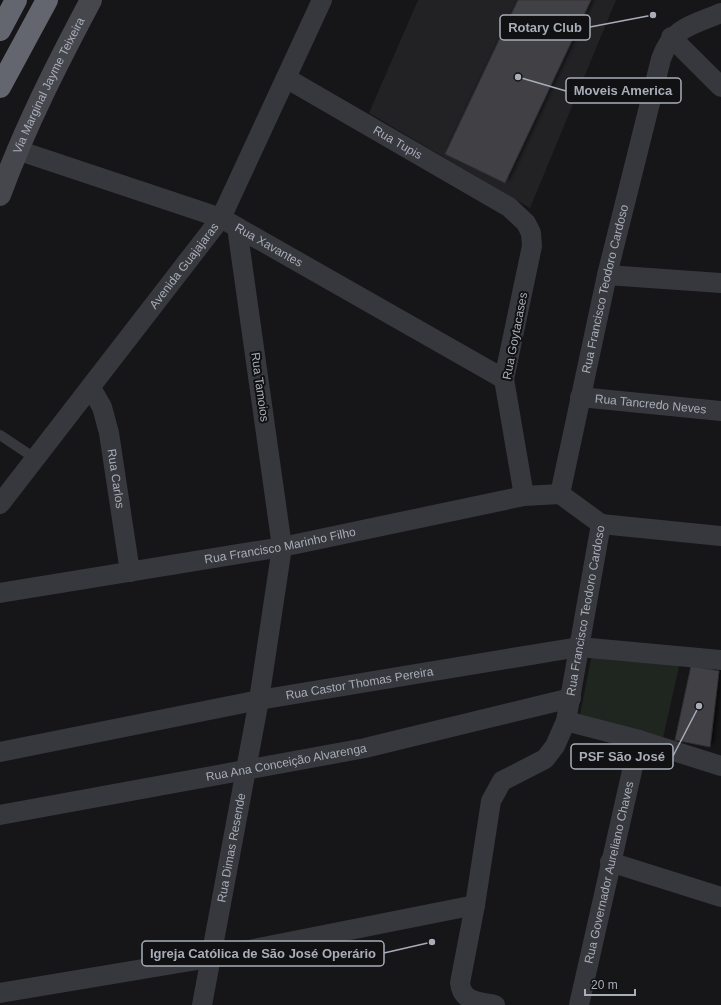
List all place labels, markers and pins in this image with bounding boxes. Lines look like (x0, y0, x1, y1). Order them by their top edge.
callout: Rotary Club (500, 15, 590, 40)
callout: Moveis America (566, 78, 681, 103)
callout: PSF São José (571, 744, 673, 769)
callout: Igreja Católica de São José Operário (142, 941, 384, 966)

